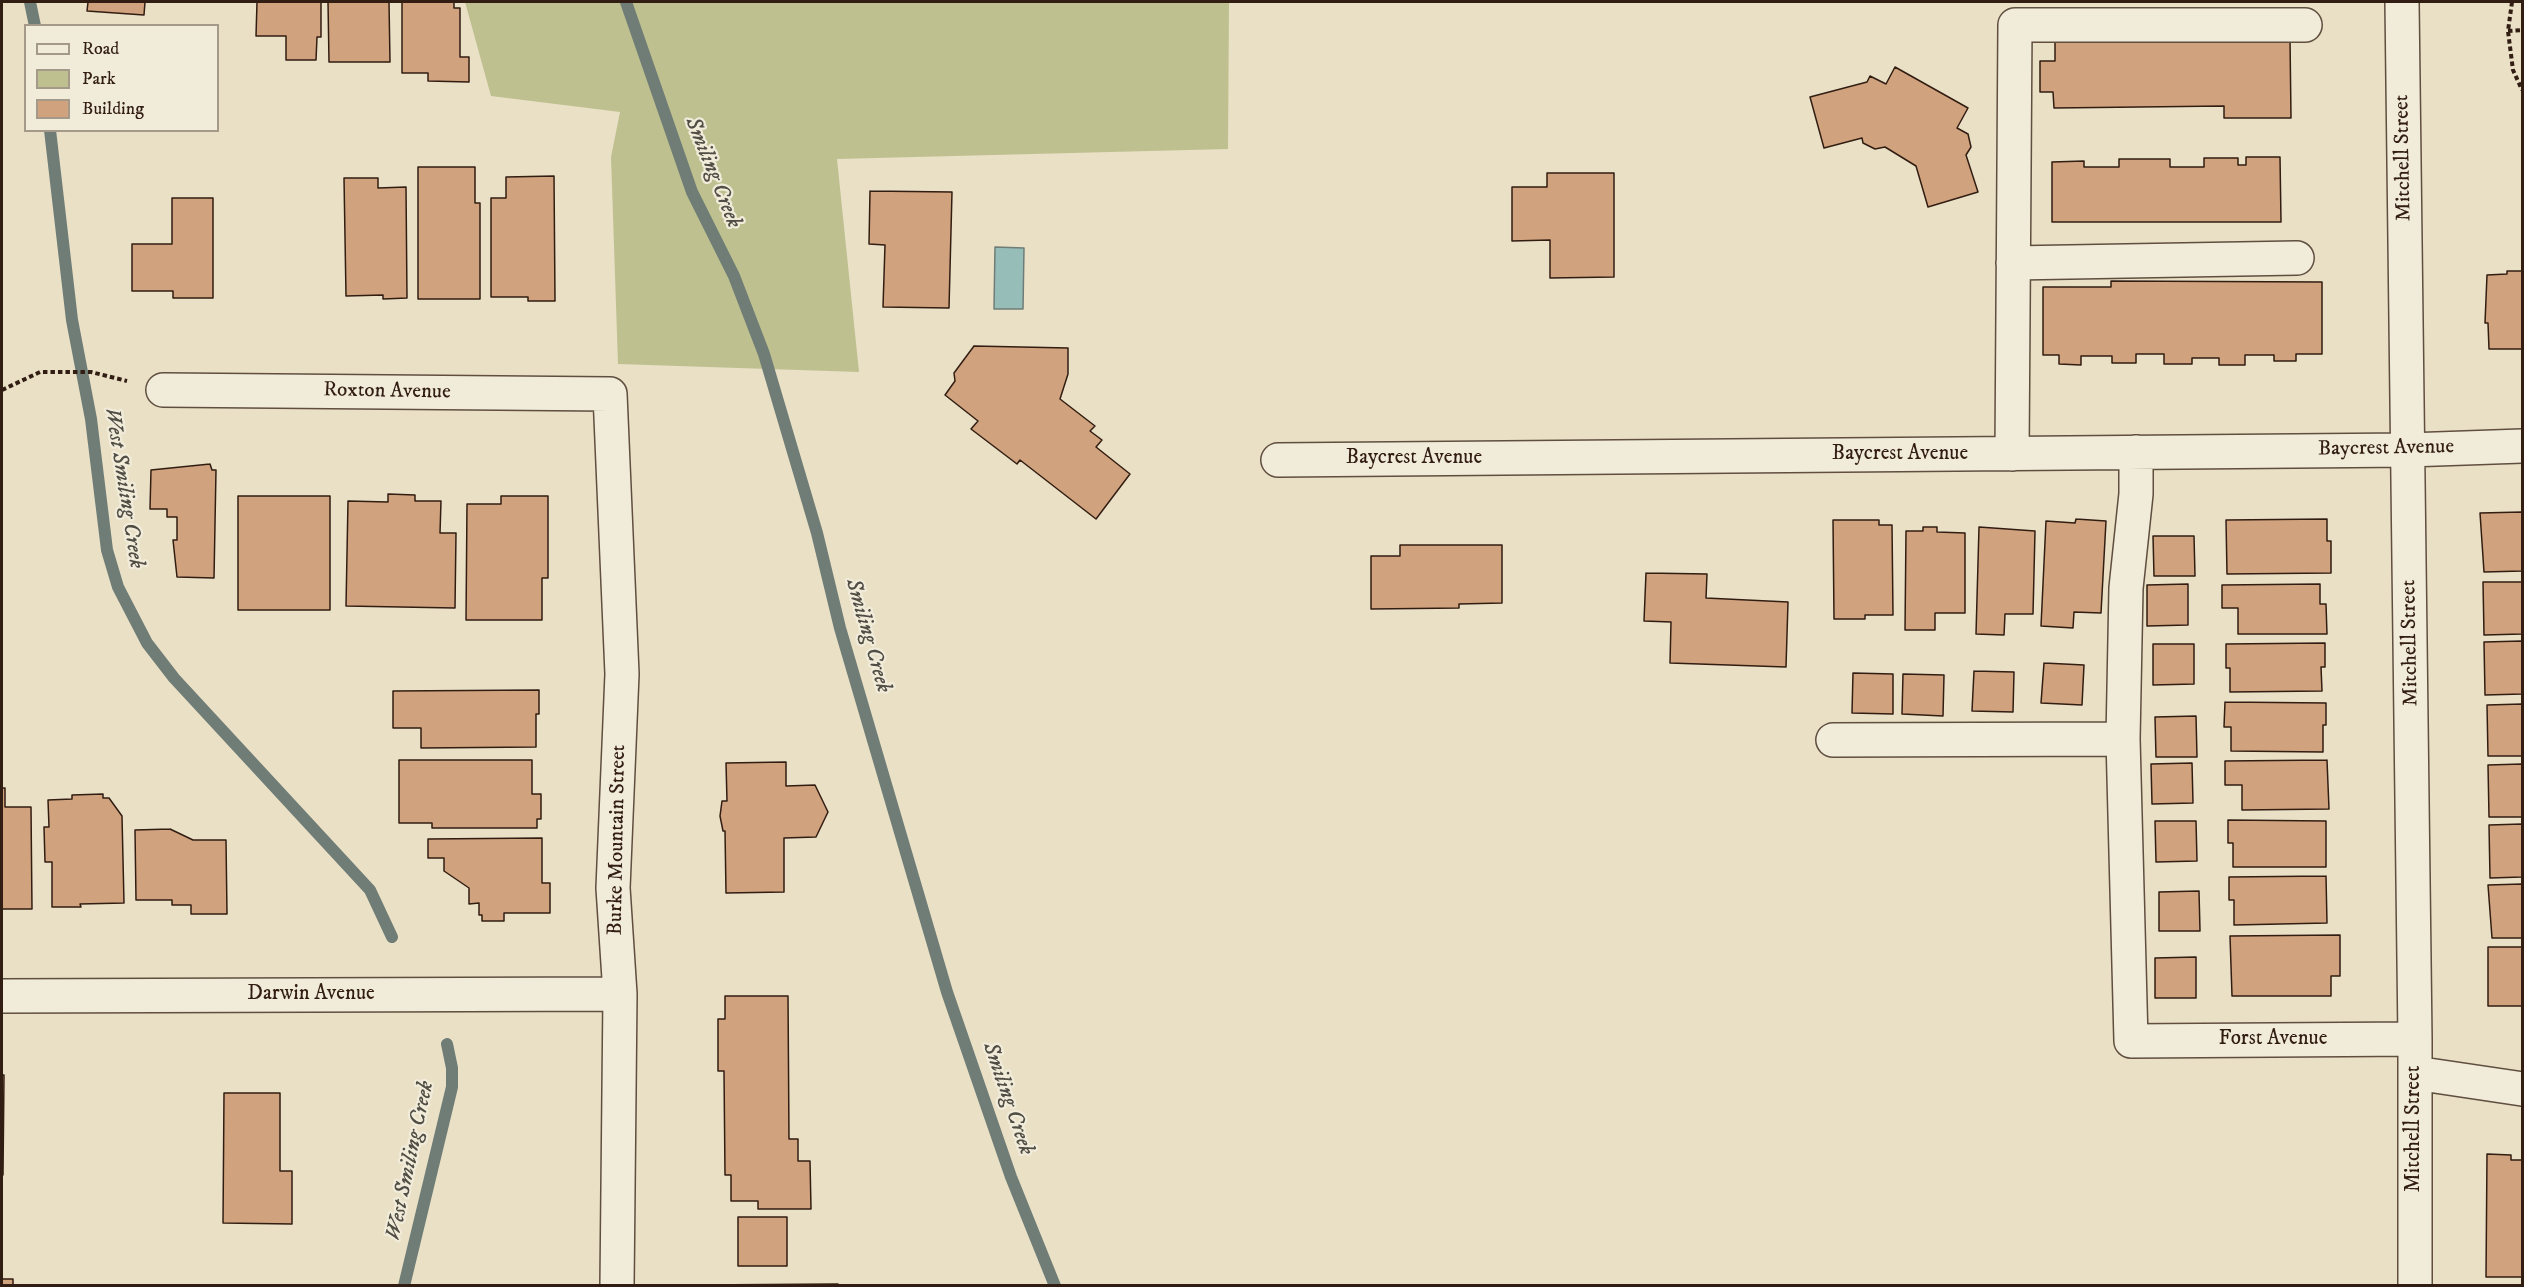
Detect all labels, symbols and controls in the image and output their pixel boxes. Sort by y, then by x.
legend [24,24,219,132]
text: Road [82,38,119,60]
text: Park [82,68,116,90]
street label: Mitchell Street [2390,94,2418,222]
text: Building [82,98,144,120]
water label: Smiling Creek [678,114,746,232]
street label: Roxton Avenue [323,378,451,406]
water label: West Smiling Creek [97,406,149,570]
street label: Baycrest Avenue [2318,435,2454,463]
street label: Baycrest Avenue [1832,442,1968,468]
street label: Baycrest Avenue [1346,446,1482,472]
water label: Smiling Creek [838,576,896,696]
street label: Mitchell Street [2397,579,2425,707]
street label: Burke Mountain Street [604,744,632,936]
street label: Darwin Avenue [247,982,375,1008]
street label: Forst Avenue [2219,1027,2327,1053]
water label: Smiling Creek [975,1039,1039,1159]
street label: Mitchell Street [2402,1066,2428,1192]
water label: West Smiling Creek [381,1079,441,1243]

